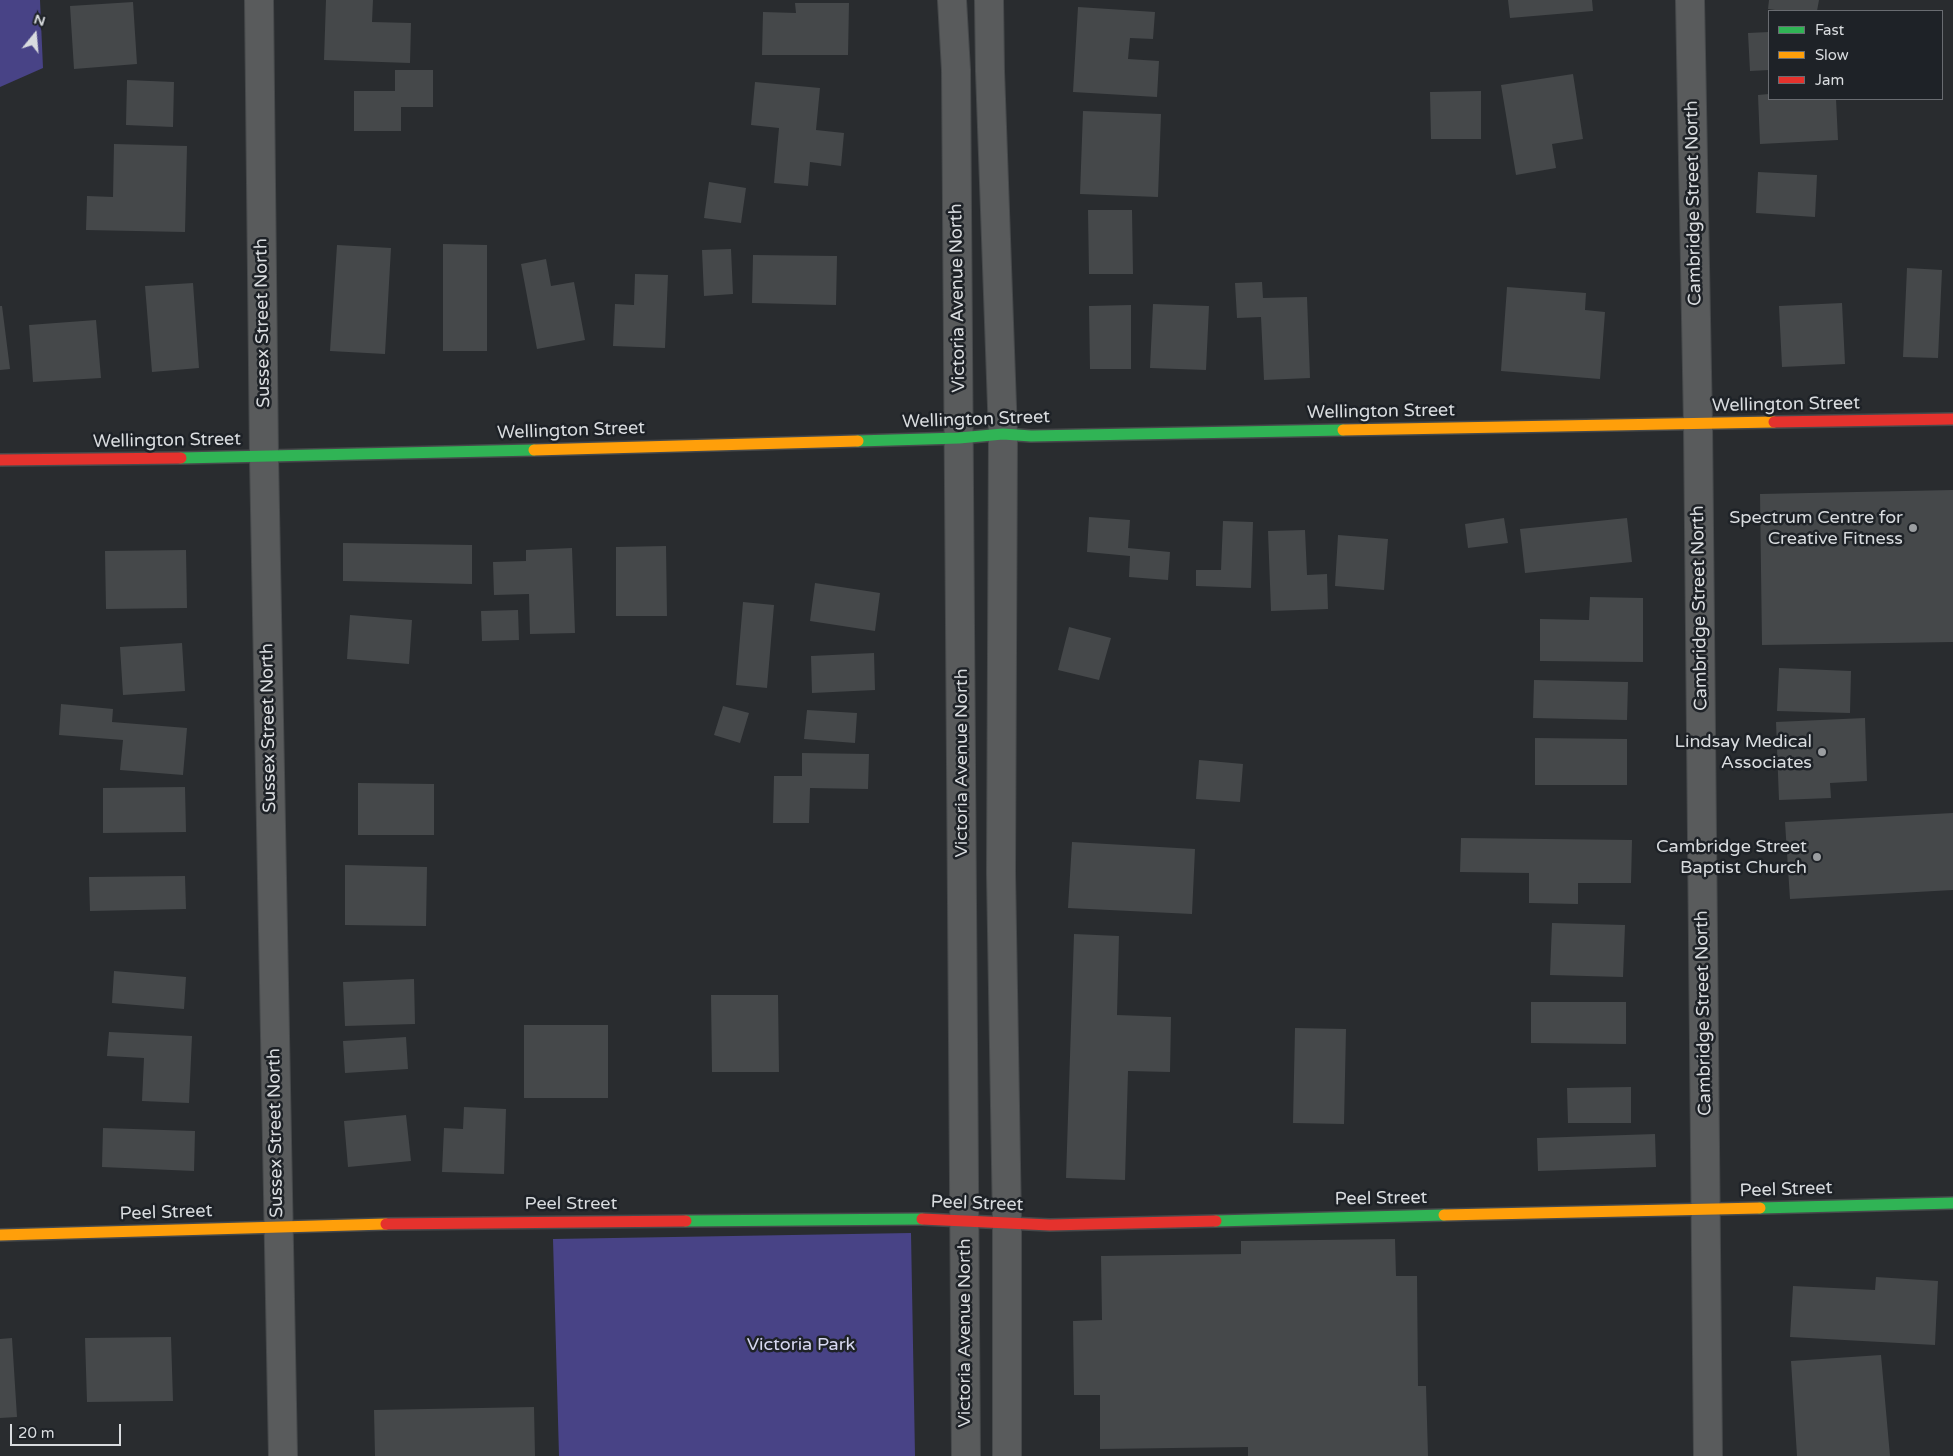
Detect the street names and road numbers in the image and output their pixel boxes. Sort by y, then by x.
street label: Cambridge Street North [1681,100,1707,306]
street label: Victoria Avenue North [946,203,970,393]
street label: Sussex Street North [251,238,275,408]
street label: Wellington Street [1712,393,1860,417]
street label: Wellington Street [1307,400,1455,424]
street label: Wellington Street [902,407,1050,433]
street label: Wellington Street [497,418,645,444]
street label: Wellington Street [93,429,241,453]
street label: Cambridge Street North [1687,505,1713,711]
street label: Sussex Street North [257,643,281,813]
street label: Victoria Avenue North [951,668,973,858]
street label: Cambridge Street North [1691,910,1717,1116]
street label: Sussex Street North [264,1048,288,1218]
street label: Peel Street [1739,1178,1833,1202]
street label: Peel Street [1334,1187,1428,1211]
street label: Peel Street [930,1192,1024,1216]
street label: Peel Street [525,1193,617,1215]
street label: Peel Street [119,1201,213,1225]
street label: Victoria Avenue North [954,1238,976,1428]

